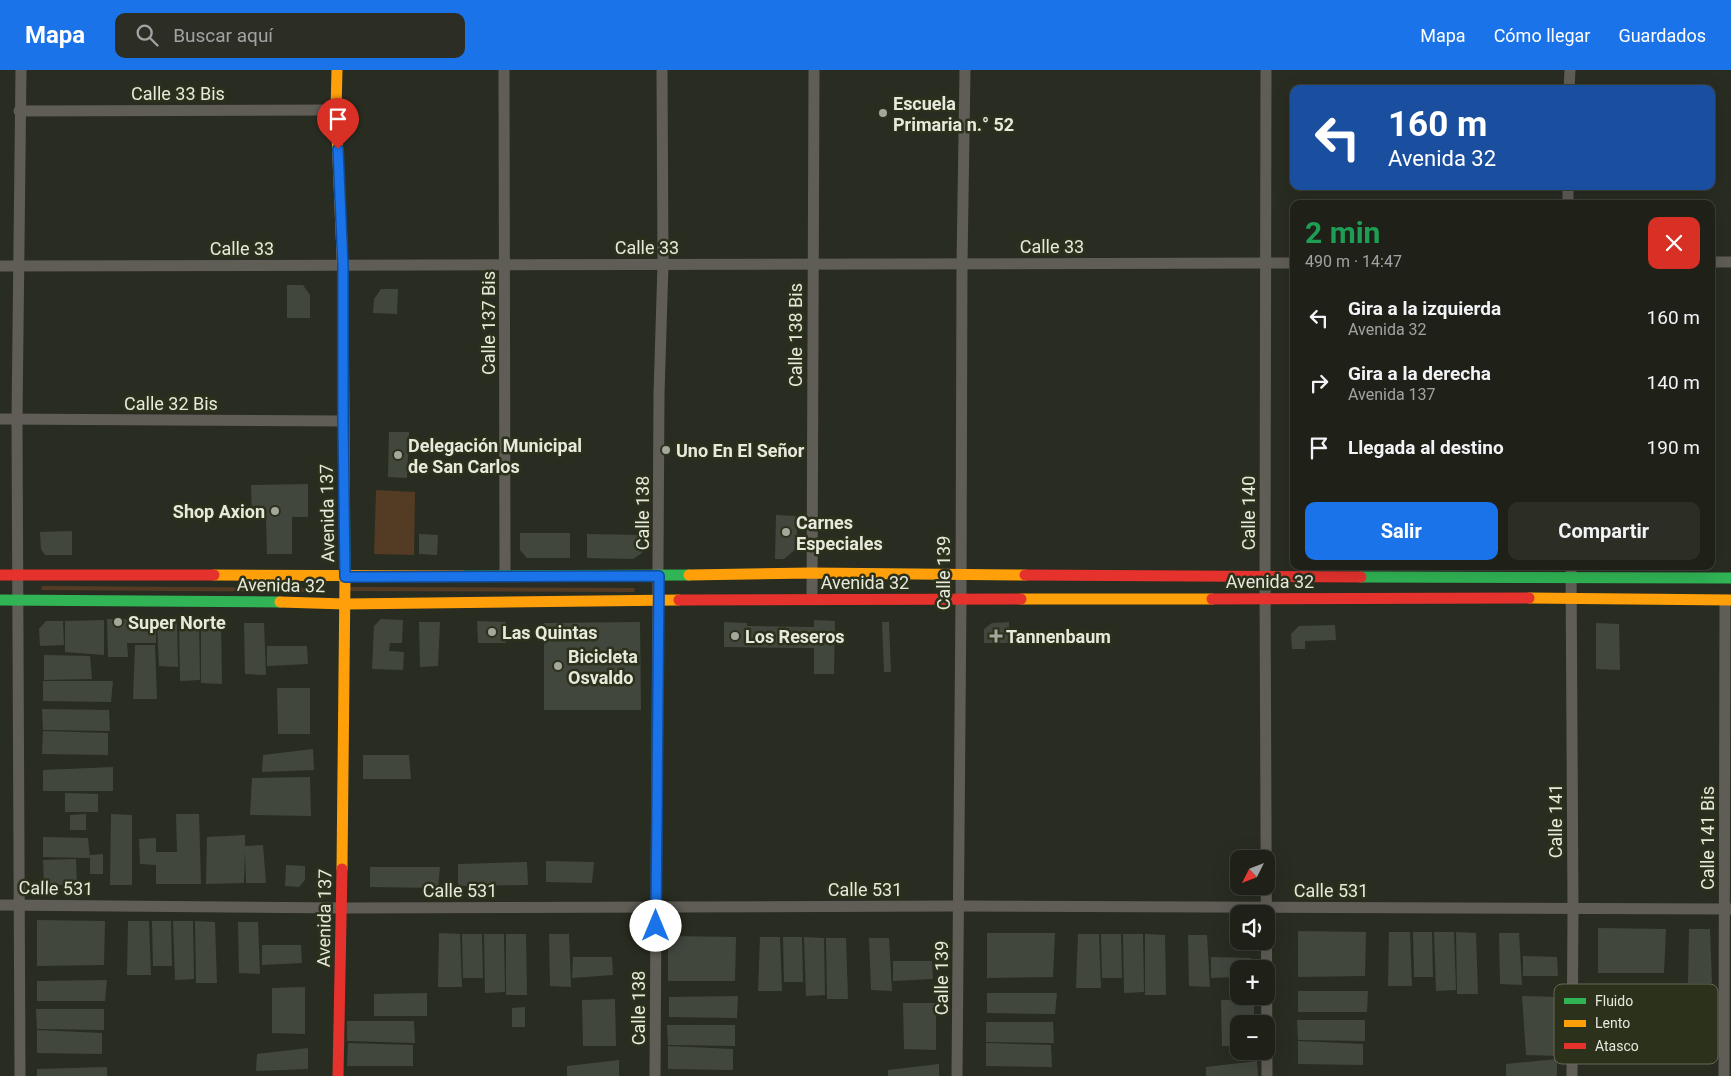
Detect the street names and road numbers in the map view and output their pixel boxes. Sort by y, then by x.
street label: Calle 33 Bis [131,83,225,104]
street label: Calle 33 [1020,236,1084,257]
street label: Calle 33 [615,237,679,258]
street label: Calle 33 [210,238,274,259]
street label: Calle 137 Bis [478,271,499,375]
street label: Calle 138 Bis [785,283,806,387]
street label: Calle 32 Bis [124,393,218,414]
street label: Avenida 137 [316,464,338,562]
street label: Calle 138 [632,476,653,550]
street label: Calle 140 [1238,476,1259,550]
street label: Calle 139 [933,536,954,610]
street label: Avenida 32 [1226,571,1314,592]
street label: Avenida 32 [821,572,909,593]
street label: Avenida 32 [237,574,325,596]
street label: Calle 141 [1545,784,1566,858]
street label: Calle 141 Bis [1697,786,1718,890]
street label: Avenida 137 [313,869,335,967]
street label: Calle 531 [19,877,93,899]
street label: Calle 531 [828,879,902,900]
street label: Calle 531 [423,880,497,901]
street label: Calle 531 [1294,880,1368,901]
street label: Calle 139 [931,941,952,1015]
street label: Calle 138 [628,971,649,1045]

